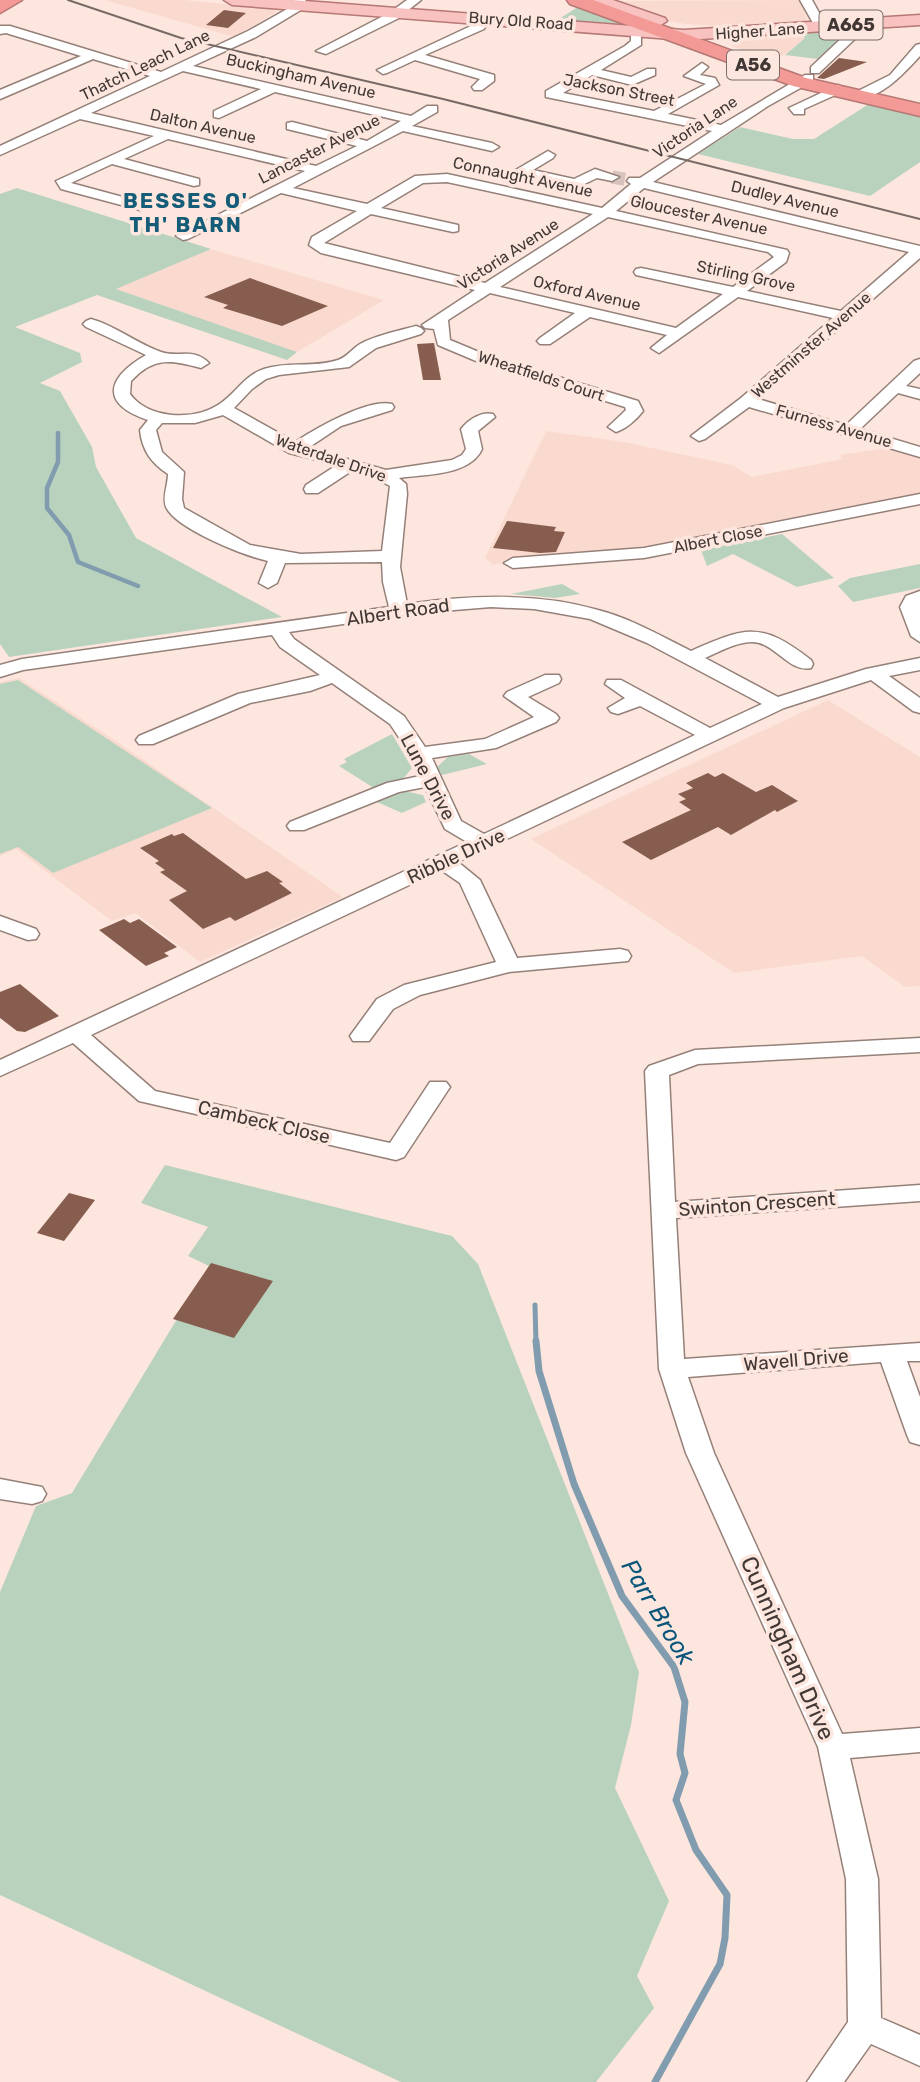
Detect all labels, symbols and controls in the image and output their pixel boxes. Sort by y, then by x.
street label: Bury Old Road [468,8,574,34]
road number: A665 [820,10,882,40]
street label: Higher Lane [715,18,805,44]
street label: Thatch Leach Lane [77,25,213,105]
street label: Buckingham Avenue [224,50,378,102]
road number: A56 [727,51,779,80]
street label: Jackson Street [562,70,676,110]
street label: Victoria Lane [649,92,741,162]
street label: Dalton Avenue [148,105,258,147]
street label: Lancaster Avenue [255,110,383,188]
street label: Connaught Avenue [451,153,595,201]
street label: Dudley Avenue [729,176,841,222]
district label: BESSES O' TH' BARN [123,188,249,237]
street label: Gloucester Avenue [629,191,769,239]
street label: Victoria Avenue [454,214,562,294]
street label: Stirling Grove [695,256,797,296]
street label: Oxford Avenue [531,271,643,315]
street label: Westminster Avenue [747,288,875,402]
street label: Wheatfields Court [475,347,607,405]
street label: Furness Avenue [774,400,894,452]
street label: Waterdale Drive [273,430,389,486]
street label: Albert Close [672,521,764,557]
street label: Albert Road [345,593,451,631]
street label: Lune Drive [396,730,460,824]
street label: Ribble Drive [403,823,509,889]
street label: Cambeck Close [196,1096,332,1148]
street label: Swinton Crescent [678,1187,837,1221]
street label: Wavell Drive [742,1344,850,1376]
street label: Cunningham Drive [735,1552,841,1744]
water label: Parr Brook [616,1554,701,1670]

